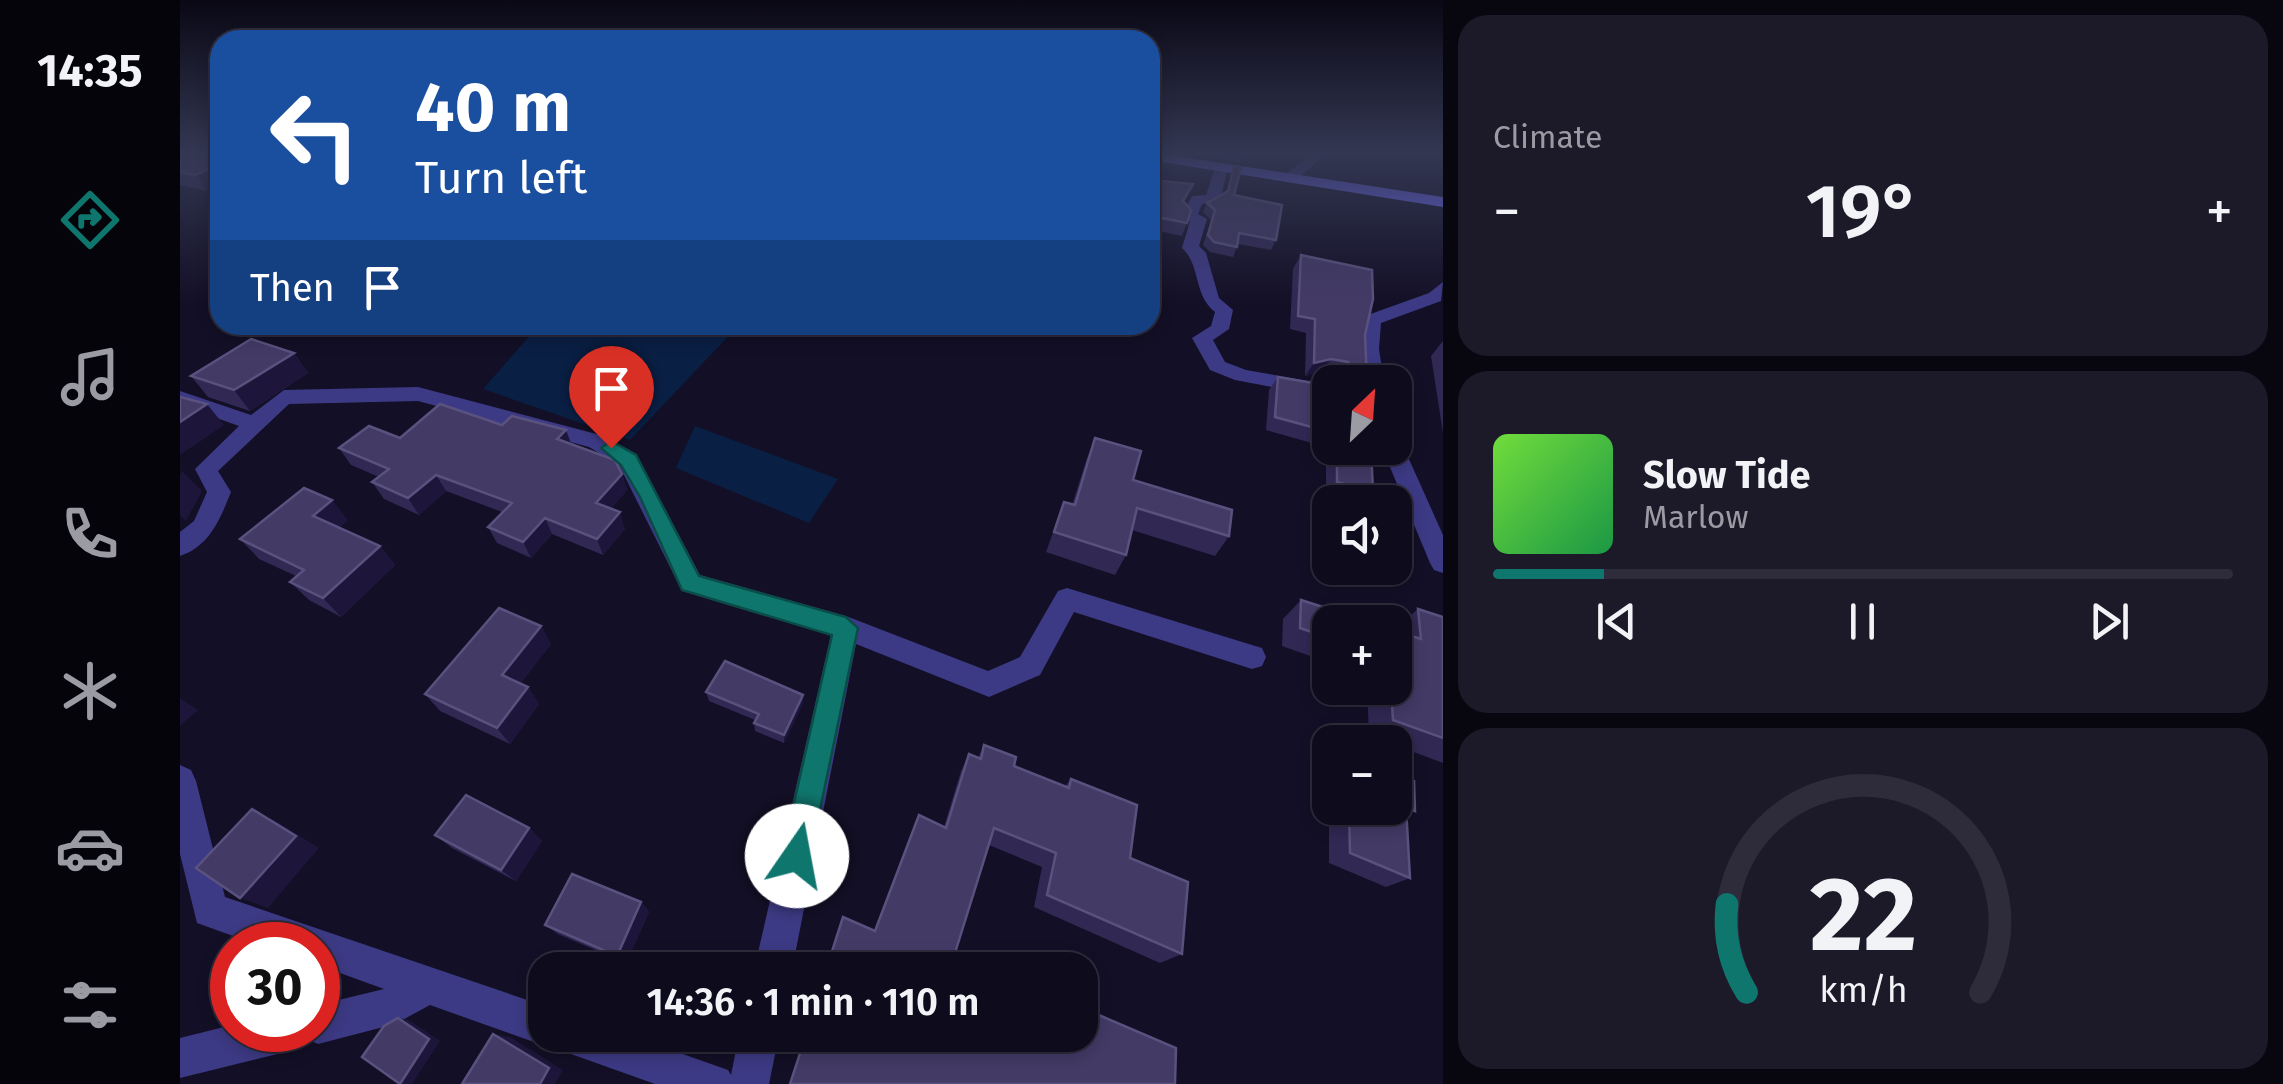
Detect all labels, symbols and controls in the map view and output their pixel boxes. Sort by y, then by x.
text: 14:35 [37,44,143,98]
text: 40 m [415,66,571,150]
icon: left [250,70,380,200]
text: Climate [1493,118,1602,156]
text: Turn left [415,151,587,205]
text: 19° [1806,167,1920,257]
text: − [1493,179,1521,245]
text: + [2206,179,2233,245]
icon: directions [55,185,125,255]
icon: arrive [355,260,410,315]
text: Then [250,265,335,311]
icon: music [55,342,125,412]
pin [569,346,654,449]
icon: arrive [584,361,639,416]
north arrow [1312,365,1412,465]
map controls [1312,365,1412,825]
text: Slow Tide [1643,452,1811,498]
button: sound [1312,485,1412,585]
text: Marlow [1643,498,1749,536]
icon: phone [55,499,125,569]
icon: previous [1589,594,1644,649]
icon: pause [1835,594,1890,649]
icon: next [2082,594,2137,649]
button: + [1312,605,1412,705]
icon: climate [55,656,125,726]
button: − [1312,725,1412,825]
position arrow [745,804,849,908]
icon: car [55,813,125,883]
text: 22 [1809,853,1917,978]
speed limit sign: 30 [210,922,340,1052]
text: km/h [1819,969,1907,1011]
icon: filters [55,970,125,1040]
text: 14:36 · 1 min · 110 m [646,979,980,1025]

